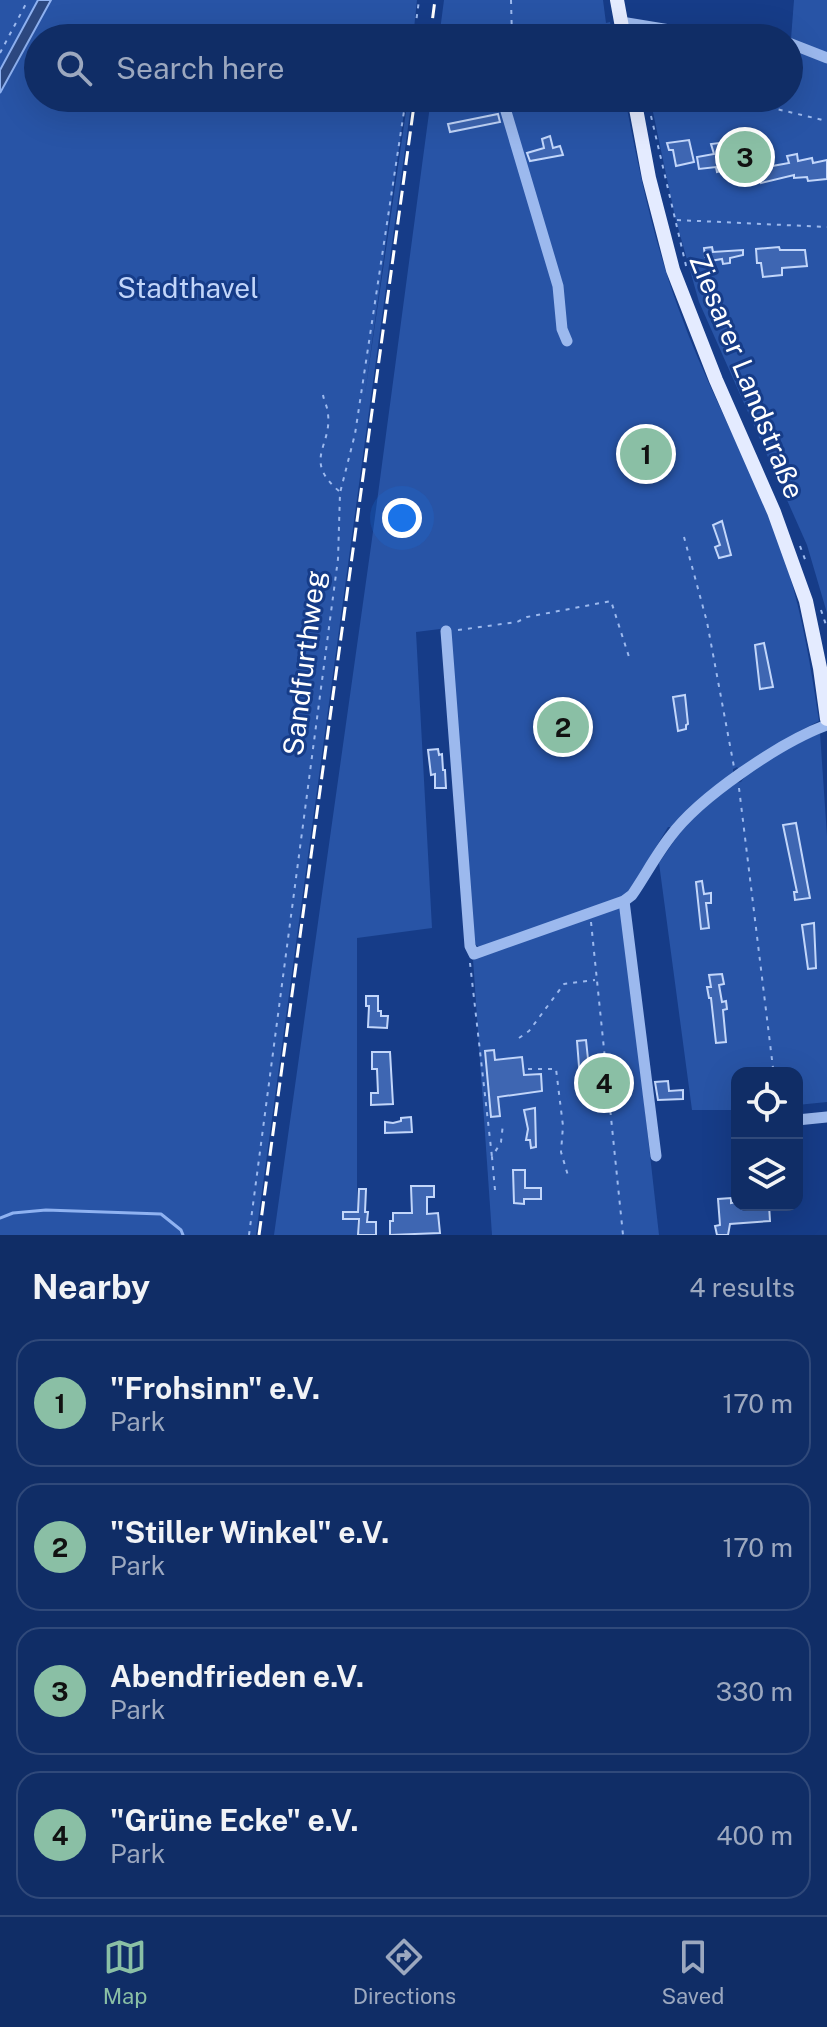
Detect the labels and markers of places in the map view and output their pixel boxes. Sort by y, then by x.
pin: 3 [719,127,771,187]
pin: 1 [620,424,672,484]
pin: 2 [537,697,589,757]
pin: 4 [578,1053,630,1113]

